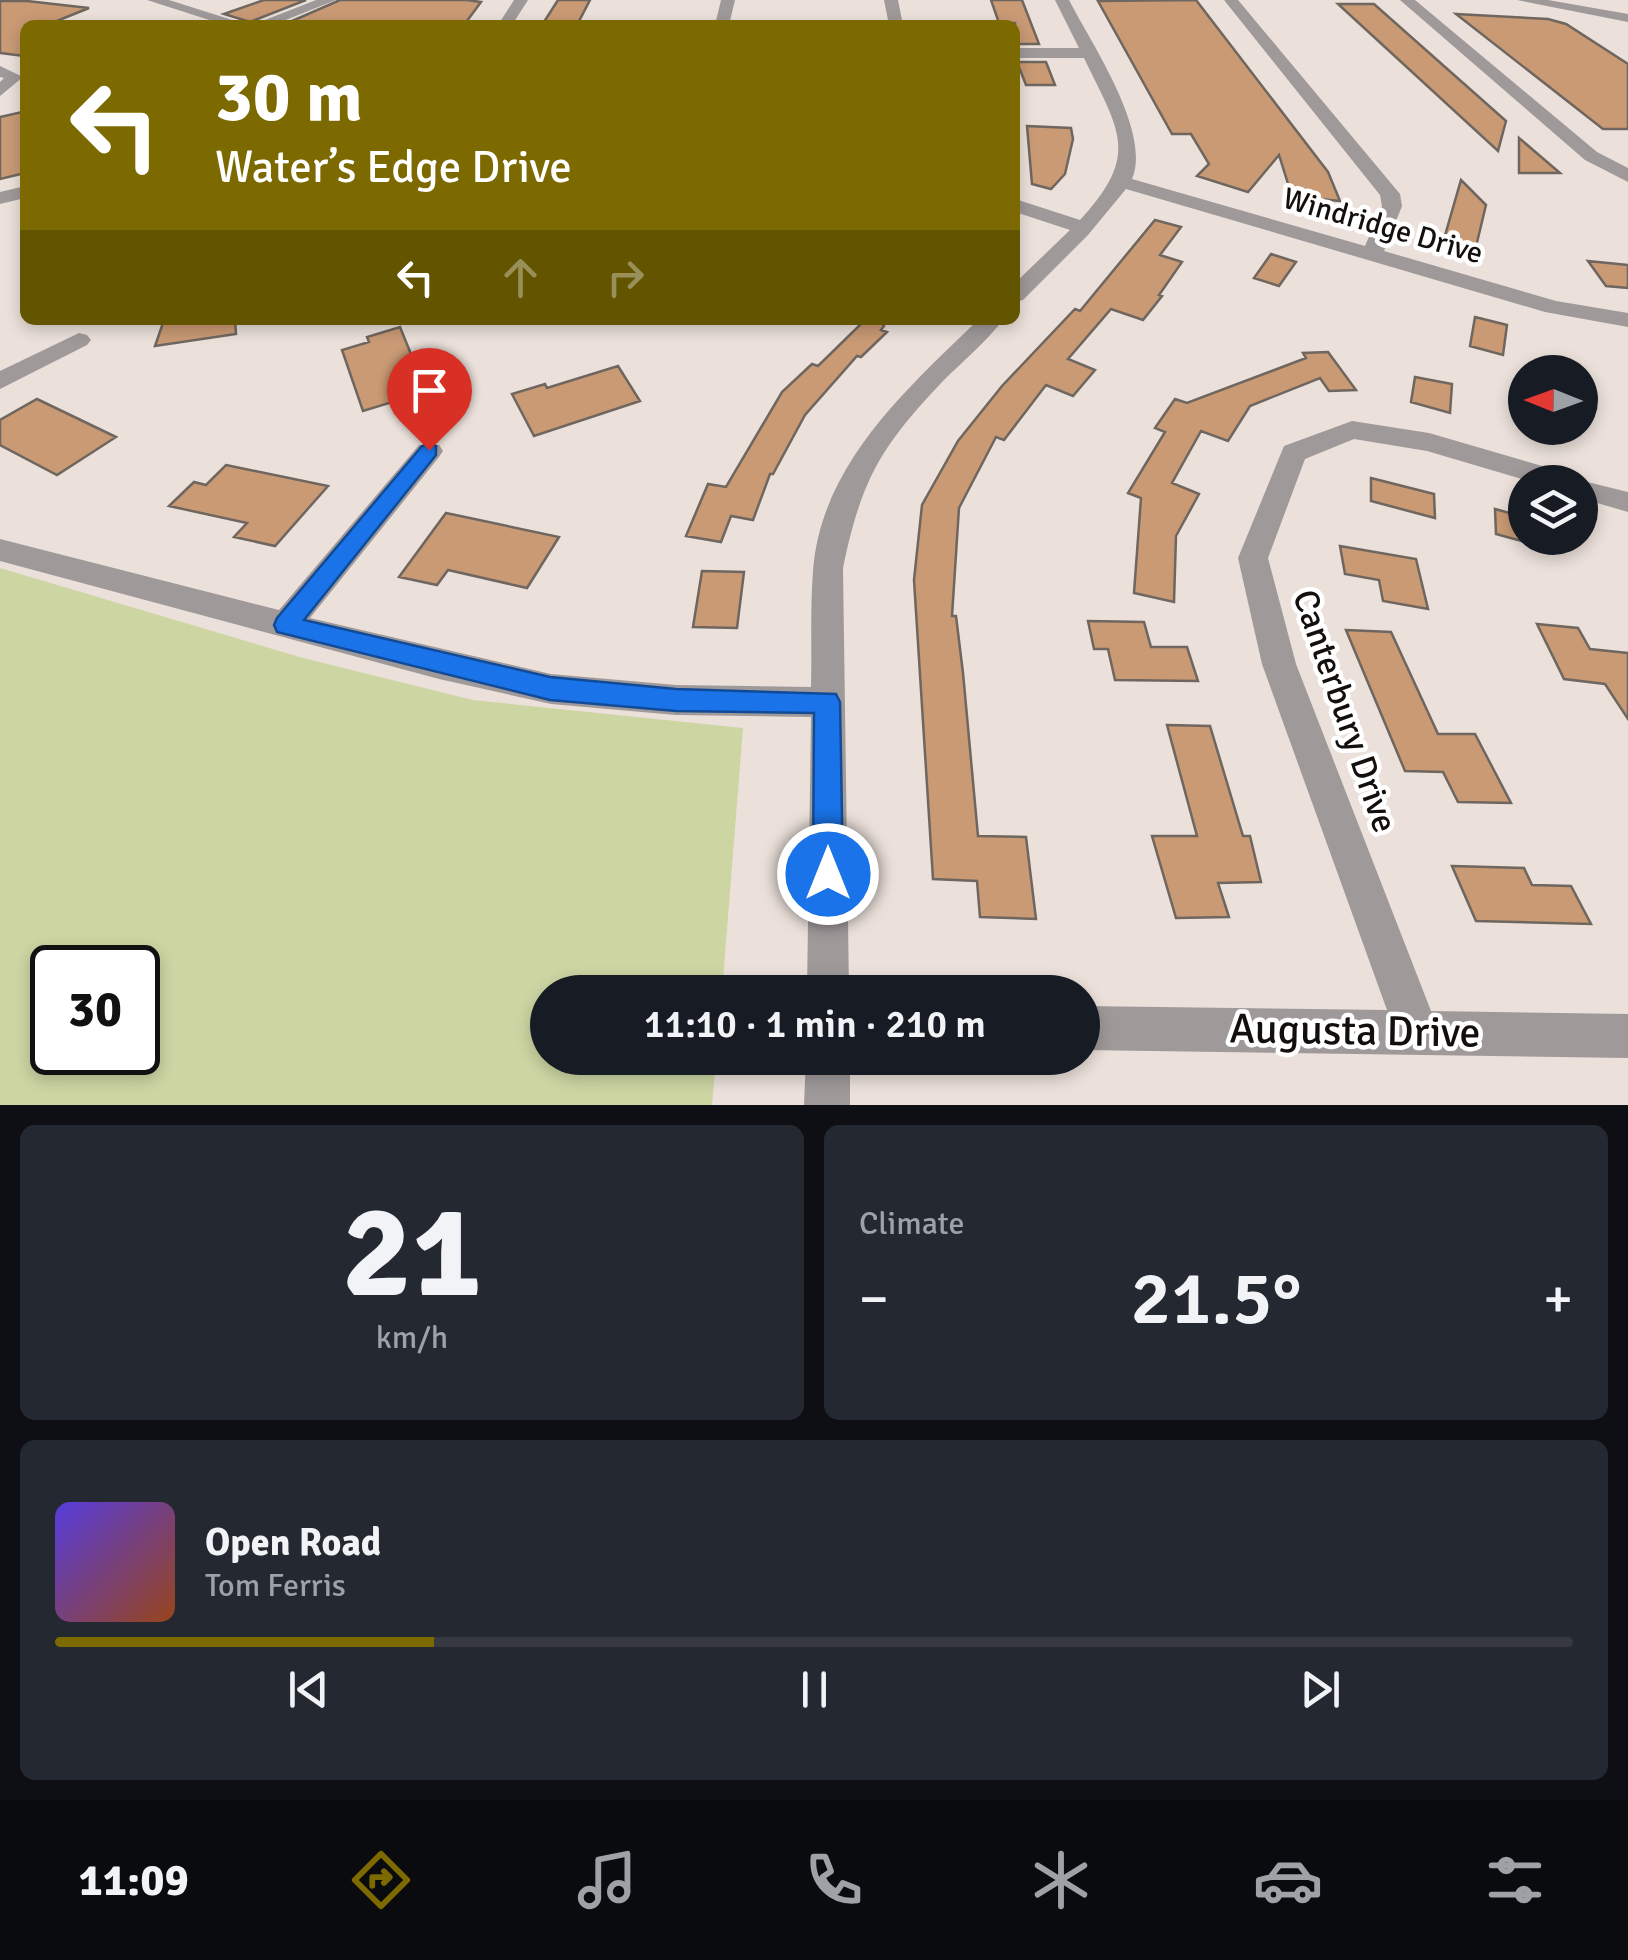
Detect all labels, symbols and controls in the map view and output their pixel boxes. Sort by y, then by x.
text: 30 m [215,54,363,140]
icon: left [50,60,180,190]
text: Water’s Edge Drive [215,140,572,195]
street label: Windridge Drive [1279,180,1487,272]
icon: left [388,250,443,305]
icon: ahead [493,250,548,305]
icon: right [598,250,653,305]
pin [387,348,472,451]
north arrow [1508,355,1598,445]
map controls [1508,355,1598,555]
icon: arrive [402,363,457,418]
button: layers [1508,465,1598,555]
street label: Canterbury Drive [1283,584,1407,838]
position arrow [776,822,880,926]
speed limit sign: 30 [30,945,160,1075]
text: 11:10 · 1 min · 210 m [644,1001,986,1048]
street label: Augusta Drive [1229,1003,1481,1059]
text: 21 [342,1173,482,1333]
text: Climate [859,1204,965,1243]
text: 21.5° [1130,1252,1302,1345]
text: − [859,1265,889,1333]
text: + [1543,1265,1573,1333]
text: km/h [376,1318,448,1357]
text: Open Road [205,1519,381,1566]
text: Tom Ferris [205,1566,346,1605]
icon: previous [281,1662,336,1717]
icon: pause [787,1662,842,1717]
icon: next [1293,1662,1348,1717]
icon: directions [346,1845,416,1915]
icon: music [572,1845,642,1915]
icon: phone [799,1845,869,1915]
icon: climate [1026,1845,1096,1915]
icon: car [1253,1845,1323,1915]
icon: filters [1480,1845,1550,1915]
text: 11:09 [78,1853,189,1908]

